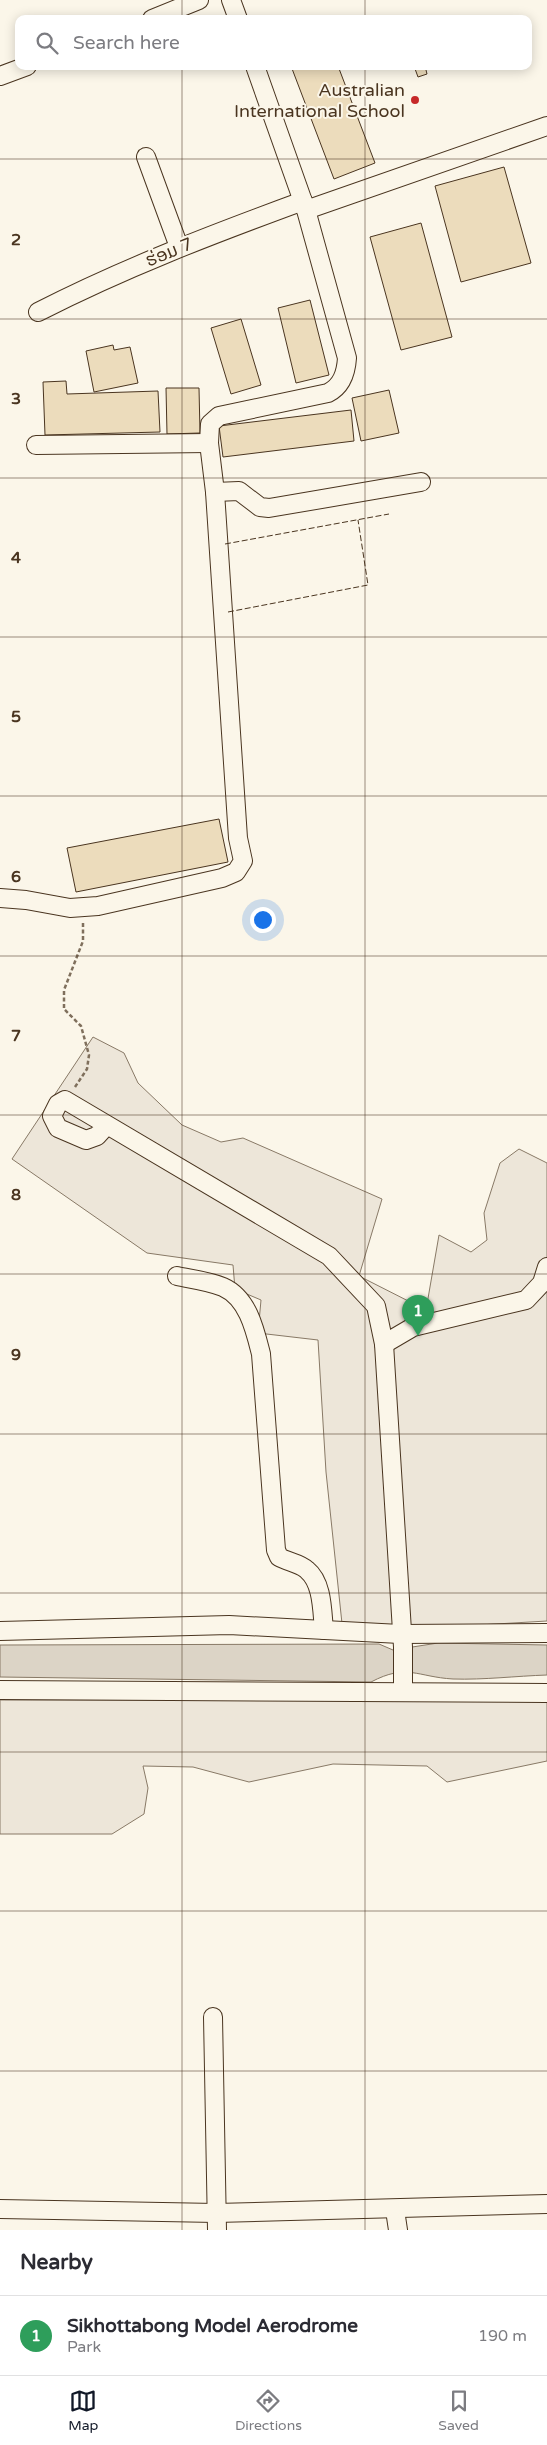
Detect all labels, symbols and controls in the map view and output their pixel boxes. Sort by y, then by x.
search box [15,15,532,70]
icon: search [33,29,61,57]
text: Search here [73,32,180,54]
place label: Australian International School [234,79,405,122]
marker: Australian International School [409,94,421,106]
text: 2 [11,230,21,250]
street label: ຮ່ອມ 7 [142,233,196,271]
text: 3 [11,389,21,409]
text: 4 [11,548,21,568]
text: 5 [11,707,21,727]
text: 6 [11,867,21,887]
your location [250,907,276,933]
text: 7 [11,1026,21,1046]
text: 8 [11,1185,21,1205]
pin: 1 [402,1295,434,1336]
text: 9 [11,1345,21,1365]
text: Nearby [20,2250,93,2275]
text: Sikhottabong Model Aerodrome [67,2315,358,2337]
text: 1 [31,2326,41,2346]
text: 190 m [478,2326,527,2346]
text: Park [67,2337,101,2357]
tab: Map [68,2387,98,2434]
tab: Directions [235,2387,302,2434]
tab: Saved [438,2387,479,2434]

